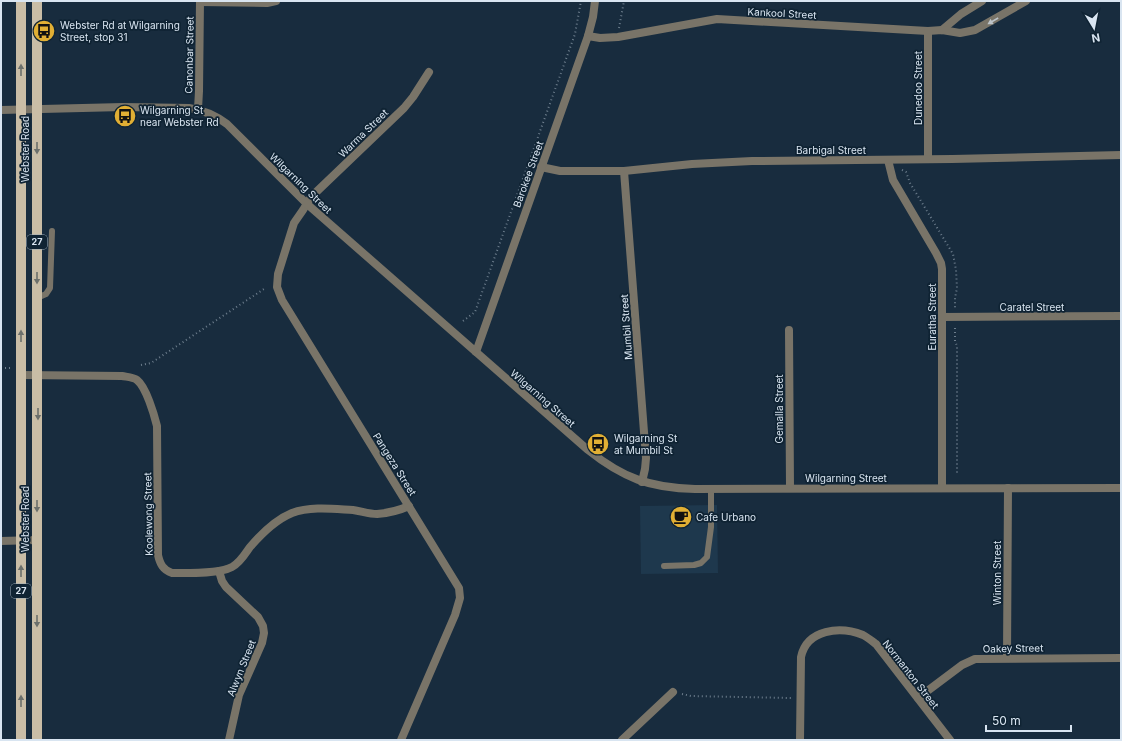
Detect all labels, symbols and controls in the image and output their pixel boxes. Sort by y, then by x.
street label: Kankool Street [747,5,817,21]
north arrow [1074,8,1114,48]
street label: Canonbar Street [182,15,196,94]
one-way arrow [987,17,999,24]
bus stop icon: Webster Rd at Wilgarning Street, stop 31 [31,18,57,44]
place label: Webster Rd at Wilgarning Street, stop 31 [60,19,180,43]
text: N [1090,30,1101,45]
street label: Dunedoo Street [912,50,924,125]
one-way arrow [18,63,24,76]
bus stop icon: Wilgarning St near Webster Rd [112,103,138,129]
place label: Wilgarning St near Webster Rd [140,104,219,128]
street label: Warma Street [336,106,391,160]
street label: Webster Road [19,116,31,182]
street label: Barokee Street [510,139,546,209]
one-way arrow [34,142,40,155]
street label: Barbigal Street [796,144,867,156]
street label: Wilgarning Street [267,150,335,216]
road number: 27 [27,235,47,249]
one-way arrow [34,272,40,285]
street label: Euratha Street [926,283,938,351]
street label: Mumbil Street [618,293,634,360]
street label: Caratel Street [1000,301,1065,313]
one-way arrow [18,329,24,342]
street label: Wilgarning Street [508,367,578,430]
street label: Gemalla Street [773,374,785,444]
one-way arrow [35,408,41,421]
street label: Pangeza Street [371,430,420,498]
bus stop icon: Wilgarning St at Mumbil St [585,431,611,457]
place label: Wilgarning St at Mumbil St [614,432,678,456]
street label: Koolewong Street [141,471,155,556]
street label: Wilgarning Street [805,472,888,484]
street label: Webster Road [19,486,31,552]
one-way arrow [34,500,40,513]
cafe icon: Cafe Urbano [668,504,694,530]
place label: Cafe Urbano [696,511,756,523]
street label: Winton Street [991,540,1003,605]
one-way arrow [18,564,24,577]
road number: 27 [11,584,31,598]
one-way arrow [34,615,40,628]
street label: Alwyn Street [224,637,258,698]
street label: Normanton Street [880,637,942,711]
street label: Oakey Street [982,641,1044,655]
one-way arrow [18,694,24,707]
scale bar [986,707,1071,733]
text: 50 m [992,713,1021,728]

